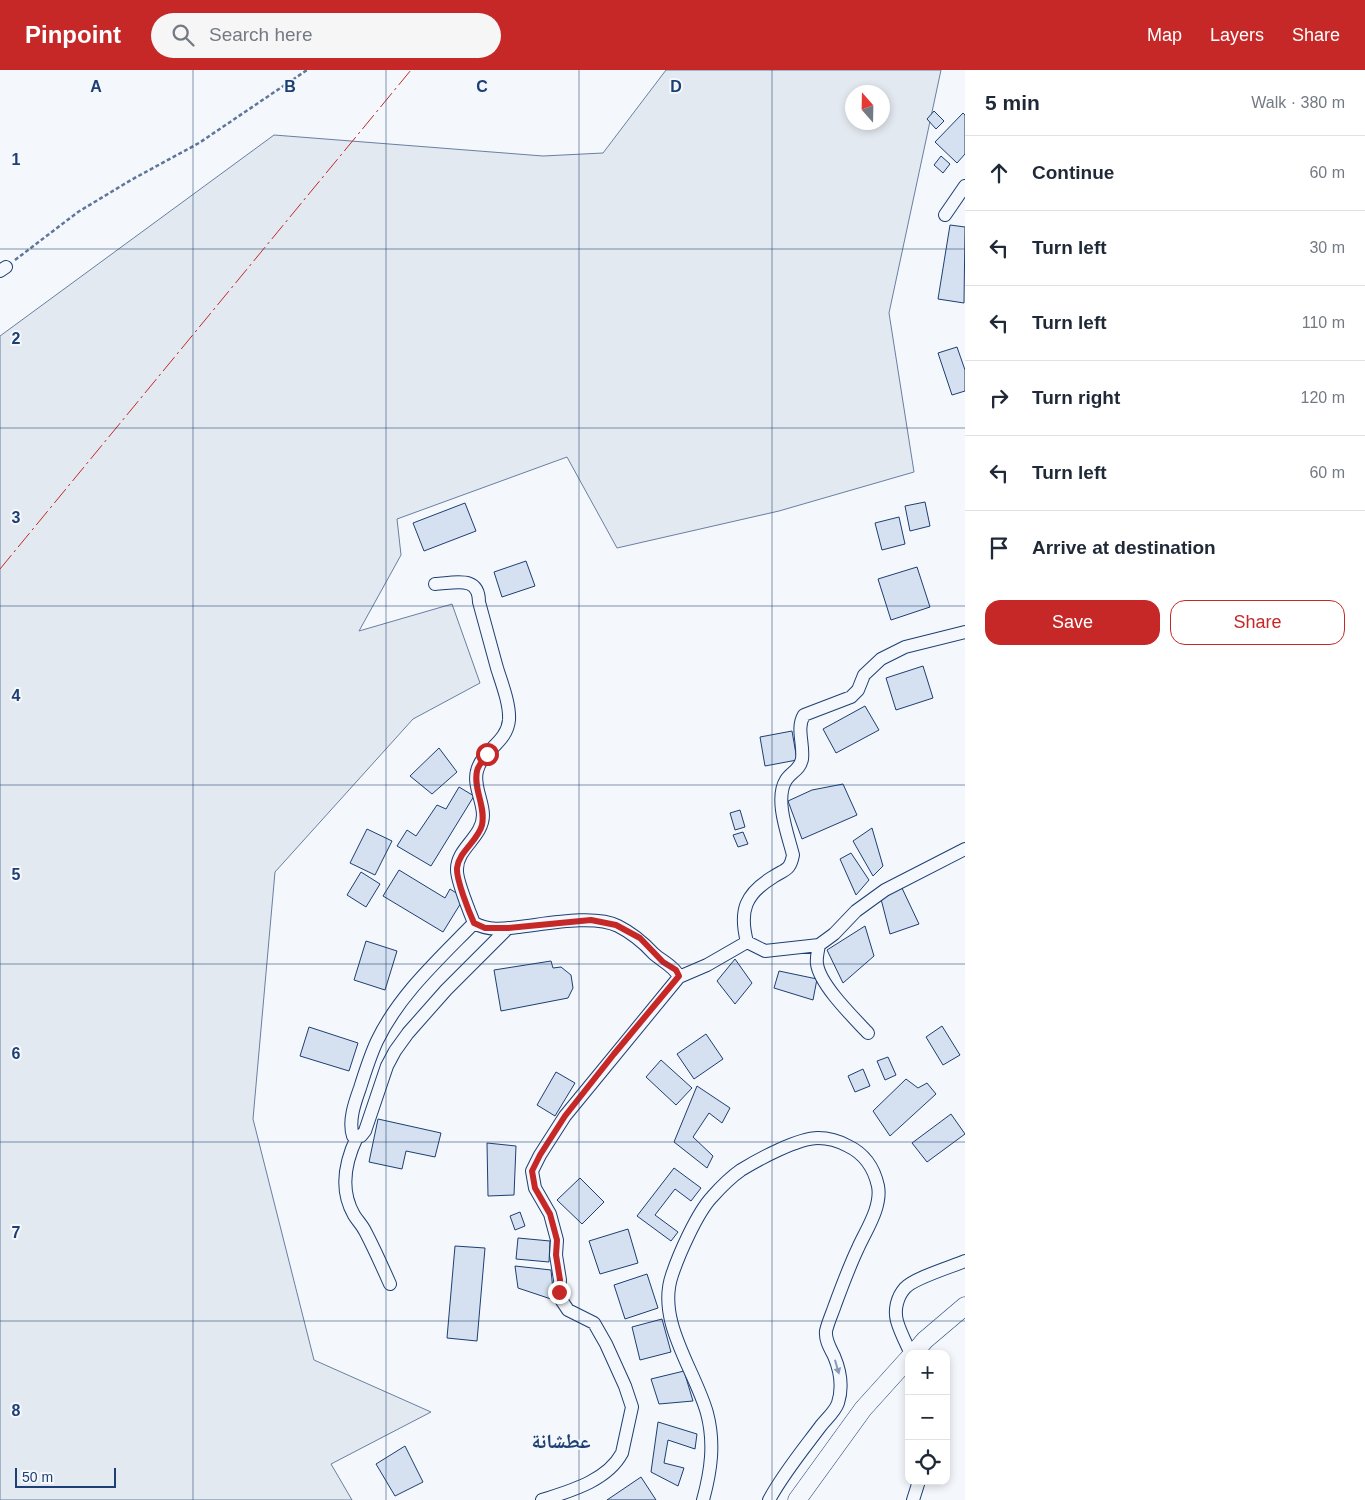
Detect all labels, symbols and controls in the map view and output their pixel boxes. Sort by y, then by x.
search box [151,13,501,58]
text: Pinpoint [25,21,121,48]
icon: search [169,21,197,49]
text: Search here [209,24,313,45]
text: Map [1147,25,1182,45]
text: Layers [1210,25,1264,45]
text: Share [1292,25,1340,45]
text: A [90,78,102,95]
text: B [284,78,296,95]
text: C [476,78,488,95]
text: D [670,78,682,95]
north arrow [845,85,890,130]
text: 5 min [985,91,1040,114]
text: Walk · 380 m [1251,94,1345,111]
text: 1 [12,151,21,168]
icon: ahead [985,159,1013,187]
text: Continue [1032,162,1114,183]
text: 60 m [1309,164,1345,181]
icon: left [985,234,1013,262]
text: Turn left [1032,237,1107,258]
text: 30 m [1309,239,1345,256]
icon: left [985,309,1013,337]
text: Turn left [1032,312,1107,333]
text: 110 m [1302,314,1345,331]
text: 2 [12,330,21,347]
icon: right [985,384,1013,412]
text: Turn right [1032,387,1120,408]
text: 120 m [1301,389,1345,406]
icon: left [985,459,1013,487]
text: Turn left [1032,462,1107,483]
text: 60 m [1309,464,1345,481]
text: 3 [12,509,21,526]
icon: arrive [985,534,1013,562]
text: Arrive at destination [1032,537,1216,558]
button: Save [985,600,1160,645]
button: Share [1170,600,1345,645]
text: 4 [12,687,21,704]
route start [476,743,499,766]
text: 5 [12,866,21,883]
text: 6 [12,1045,21,1062]
text: 7 [12,1224,21,1241]
route end [548,1281,571,1304]
map controls [905,1350,950,1485]
button: + [905,1350,950,1395]
one-way arrow [834,1360,842,1375]
button: − [905,1395,950,1440]
text: 8 [12,1402,21,1419]
district label: عطشانة [532,1430,590,1452]
button: locate [905,1440,950,1485]
scale bar [15,1465,116,1488]
text: 50 m [22,1469,53,1485]

